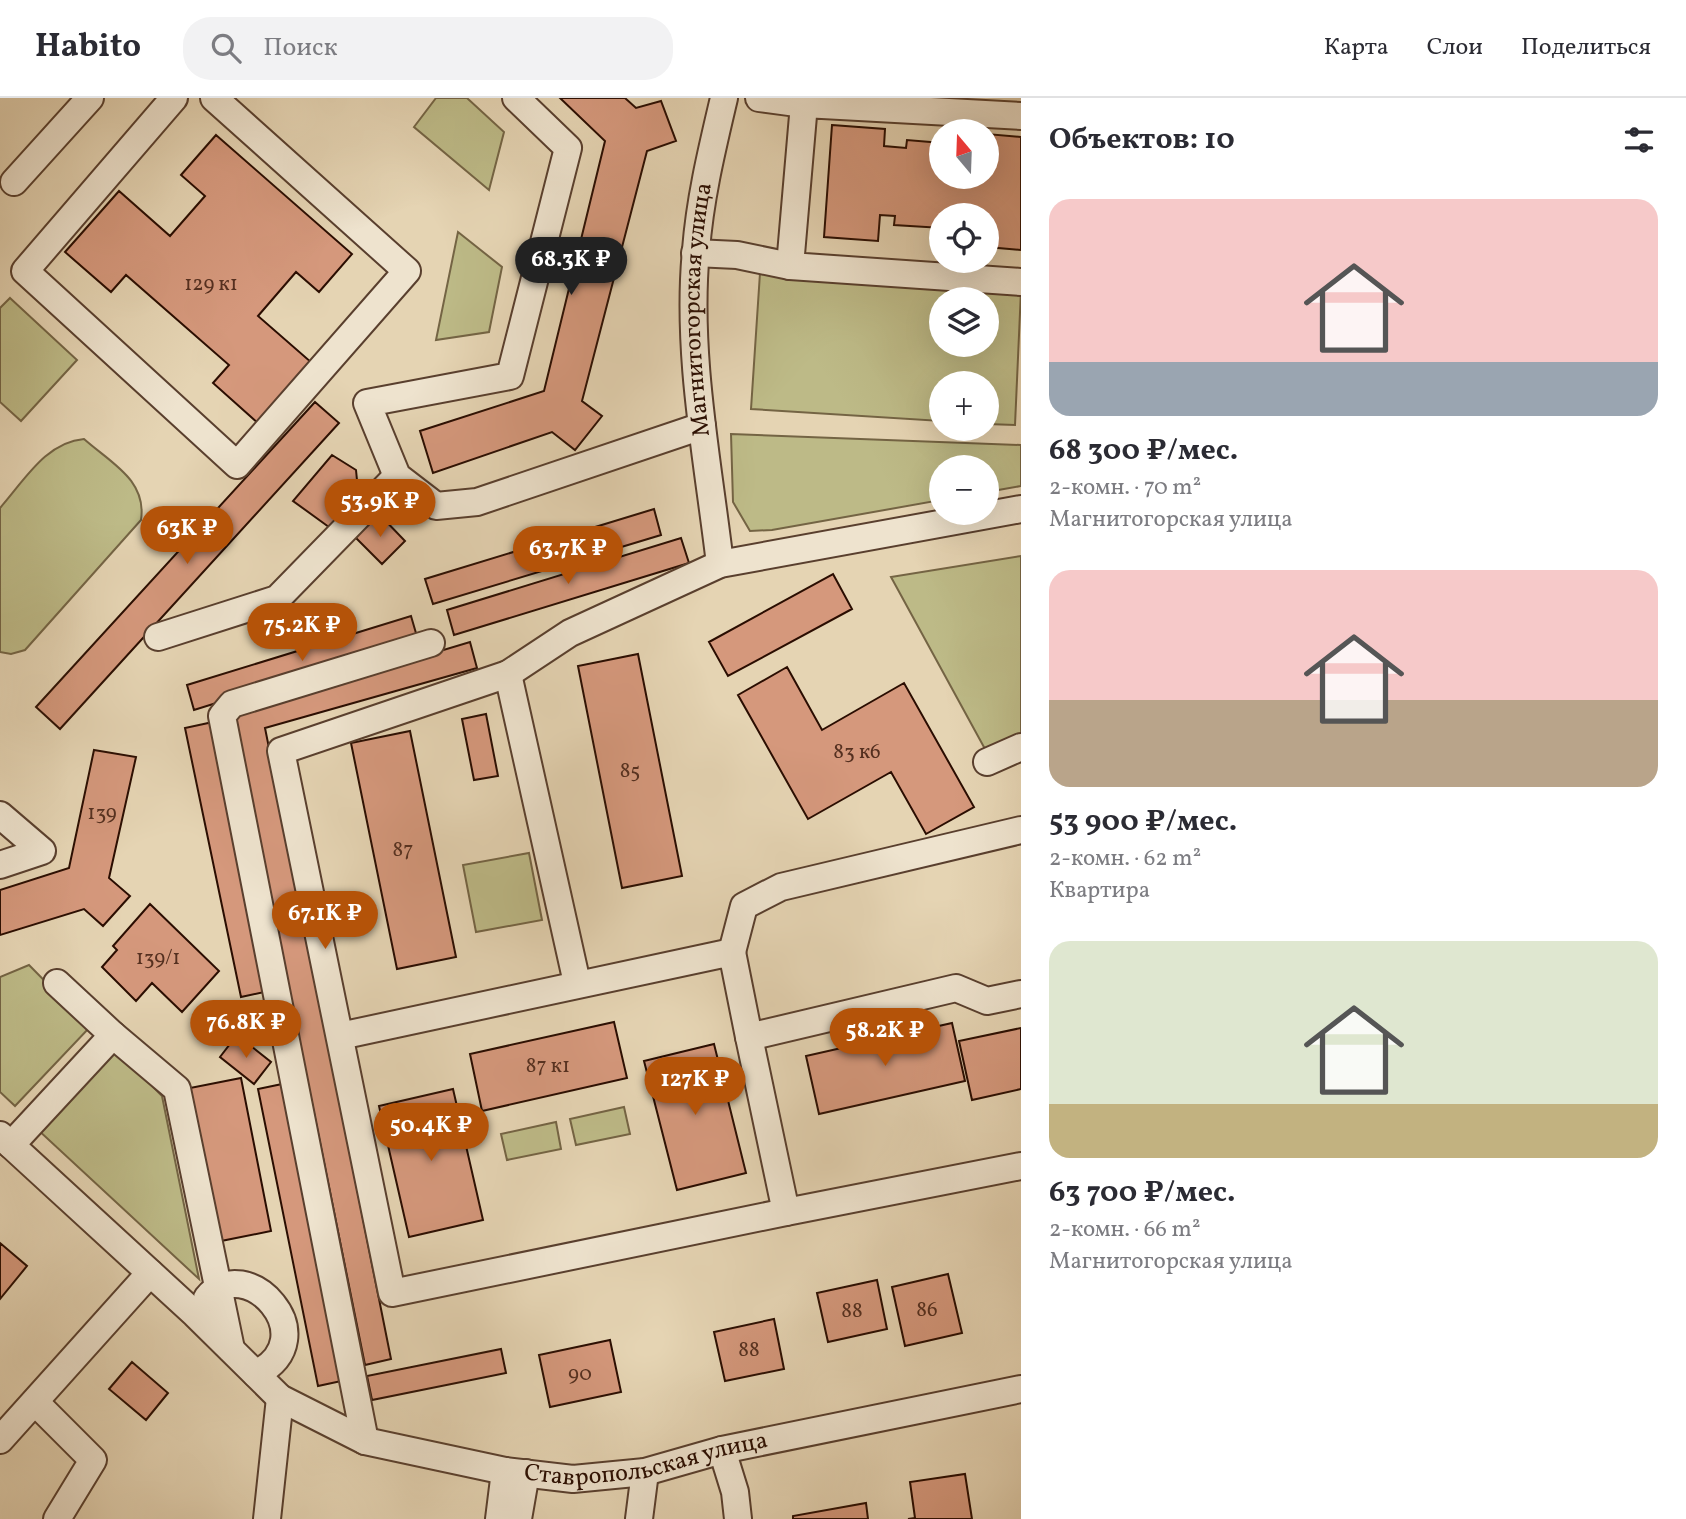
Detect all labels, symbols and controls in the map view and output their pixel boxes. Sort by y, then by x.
search box [183,17,673,80]
text: Habito [35,25,141,71]
icon: search [207,29,245,67]
text: Поиск [263,30,338,66]
text: Карта [1324,31,1389,65]
text: Слои [1427,31,1483,65]
text: Поделиться [1521,31,1651,65]
north arrow [929,119,999,189]
map controls [929,119,999,525]
text: Объектов: 10 [1049,119,1235,161]
icon: filters [1620,121,1658,159]
street label: Магнитогорская улица [676,180,722,438]
button: locate [929,203,999,273]
pin: 68.3K ₽ [506,238,636,297]
text: 68.3K ₽ [531,244,611,276]
icon: home [1291,245,1417,371]
house number: 129 к1 [184,270,238,299]
button: layers [929,287,999,357]
button: + [929,371,999,441]
text: 68 300 ₽/мес. [1049,430,1238,472]
button: − [929,455,999,525]
text: 2-комн. · 70 m² [1049,472,1201,504]
pin: 53.9K ₽ [315,480,445,539]
text: 53.9K ₽ [340,486,420,518]
text: Магнитогорская улица [1049,504,1293,536]
pin: 63K ₽ [138,506,236,566]
text: 63K ₽ [156,513,218,545]
pin: 63.7K ₽ [503,526,633,586]
text: 63.7K ₽ [529,533,607,565]
pin: 75.2K ₽ [237,603,367,663]
text: 75.2K ₽ [263,610,341,642]
icon: home [1291,616,1417,742]
house number: 83 к6 [833,738,881,767]
house number: 85 [620,757,640,786]
house number: 139 [87,799,117,828]
text: 53 900 ₽/мес. [1049,801,1237,843]
house number: 87 [393,836,413,865]
text: 2-комн. · 62 m² [1049,843,1201,875]
text: Квартира [1049,875,1150,907]
pin: 67.1K ₽ [260,892,390,951]
text: 67.1K ₽ [288,898,362,930]
house number: 139/1 [136,944,180,973]
icon: home [1291,987,1417,1113]
pin: 76.8K ₽ [181,1000,311,1060]
text: 76.8K ₽ [206,1007,286,1039]
pin: 58.2K ₽ [820,1009,950,1068]
text: 58.2K ₽ [846,1015,924,1047]
house number: 87 к1 [526,1052,570,1081]
pin: 127K ₽ [638,1058,752,1117]
text: 127K ₽ [661,1064,729,1096]
pin: 50.4K ₽ [366,1104,496,1163]
text: 50.4K ₽ [390,1110,472,1142]
text: 63 700 ₽/мес. [1049,1172,1236,1214]
text: 2-комн. · 66 m² [1049,1214,1200,1246]
text: Магнитогорская улица [1049,1246,1293,1278]
house number: 86 [916,1296,938,1325]
house number: 88 [841,1297,863,1326]
house number: 88 [738,1336,760,1365]
house number: 90 [568,1360,592,1389]
street label: Ставропольская улица [522,1424,771,1496]

